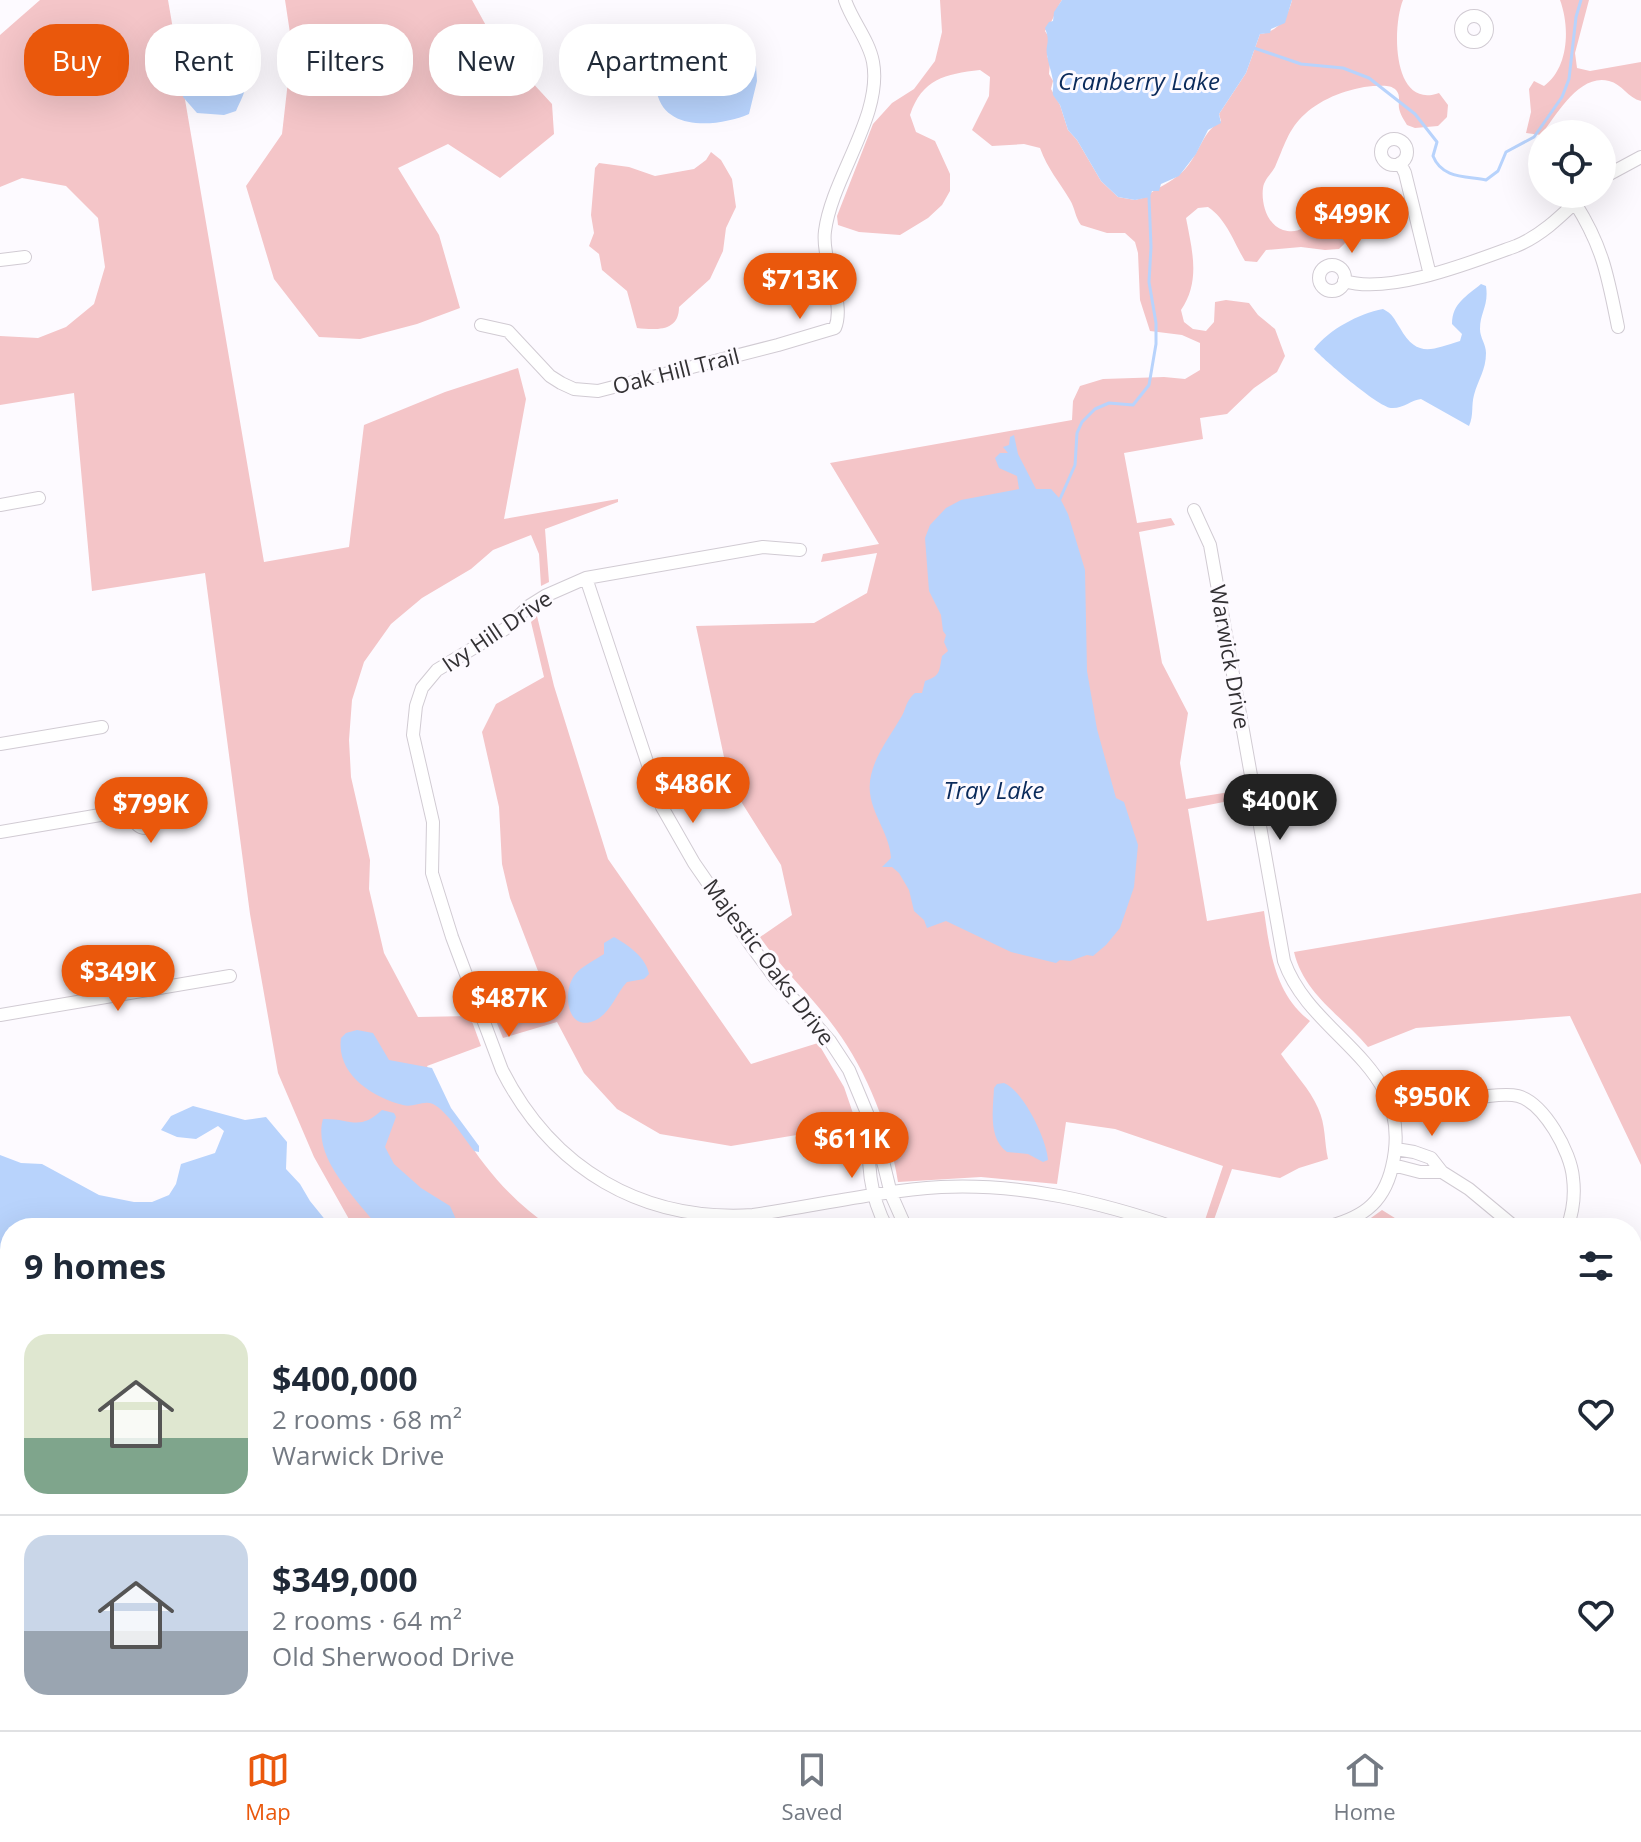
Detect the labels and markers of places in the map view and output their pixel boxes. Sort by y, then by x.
pin: $499K [1296,187,1408,255]
pin: $713K [744,253,856,321]
pin: $486K [637,757,749,825]
pin: $400K [1224,774,1336,842]
pin: $799K [95,777,207,845]
pin: $349K [62,945,174,1013]
pin: $487K [453,971,565,1039]
pin: $950K [1376,1070,1488,1138]
pin: $611K [796,1112,908,1180]

